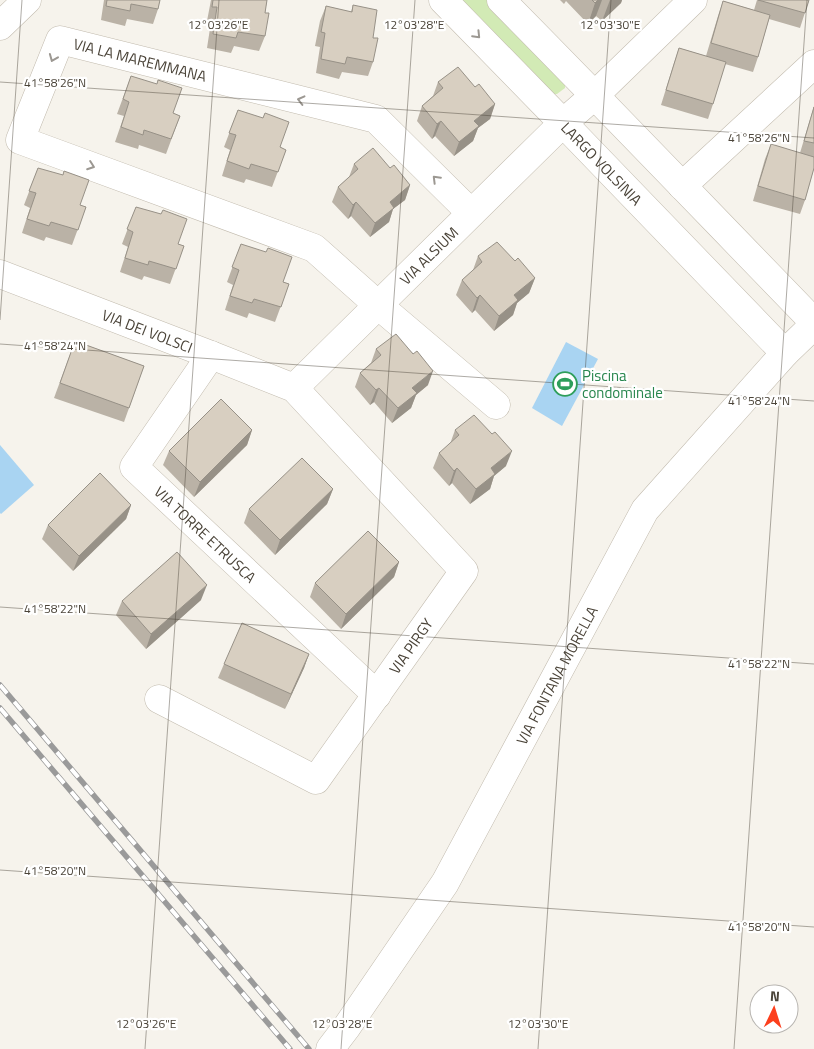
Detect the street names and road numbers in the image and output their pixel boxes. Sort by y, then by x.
street label: VIA LA MAREMMANA [71,32,209,88]
street label: LARGO VOLSINIA [556,116,648,210]
street label: VIA ALSIUM [394,221,463,290]
street label: VIA DEI VOLSCI [99,303,196,358]
street label: VIA TORRE ETRUSCA [149,480,262,588]
street label: VIA FONTANA MORELLA [510,601,603,748]
street label: VIA PIRGY [383,613,439,679]

